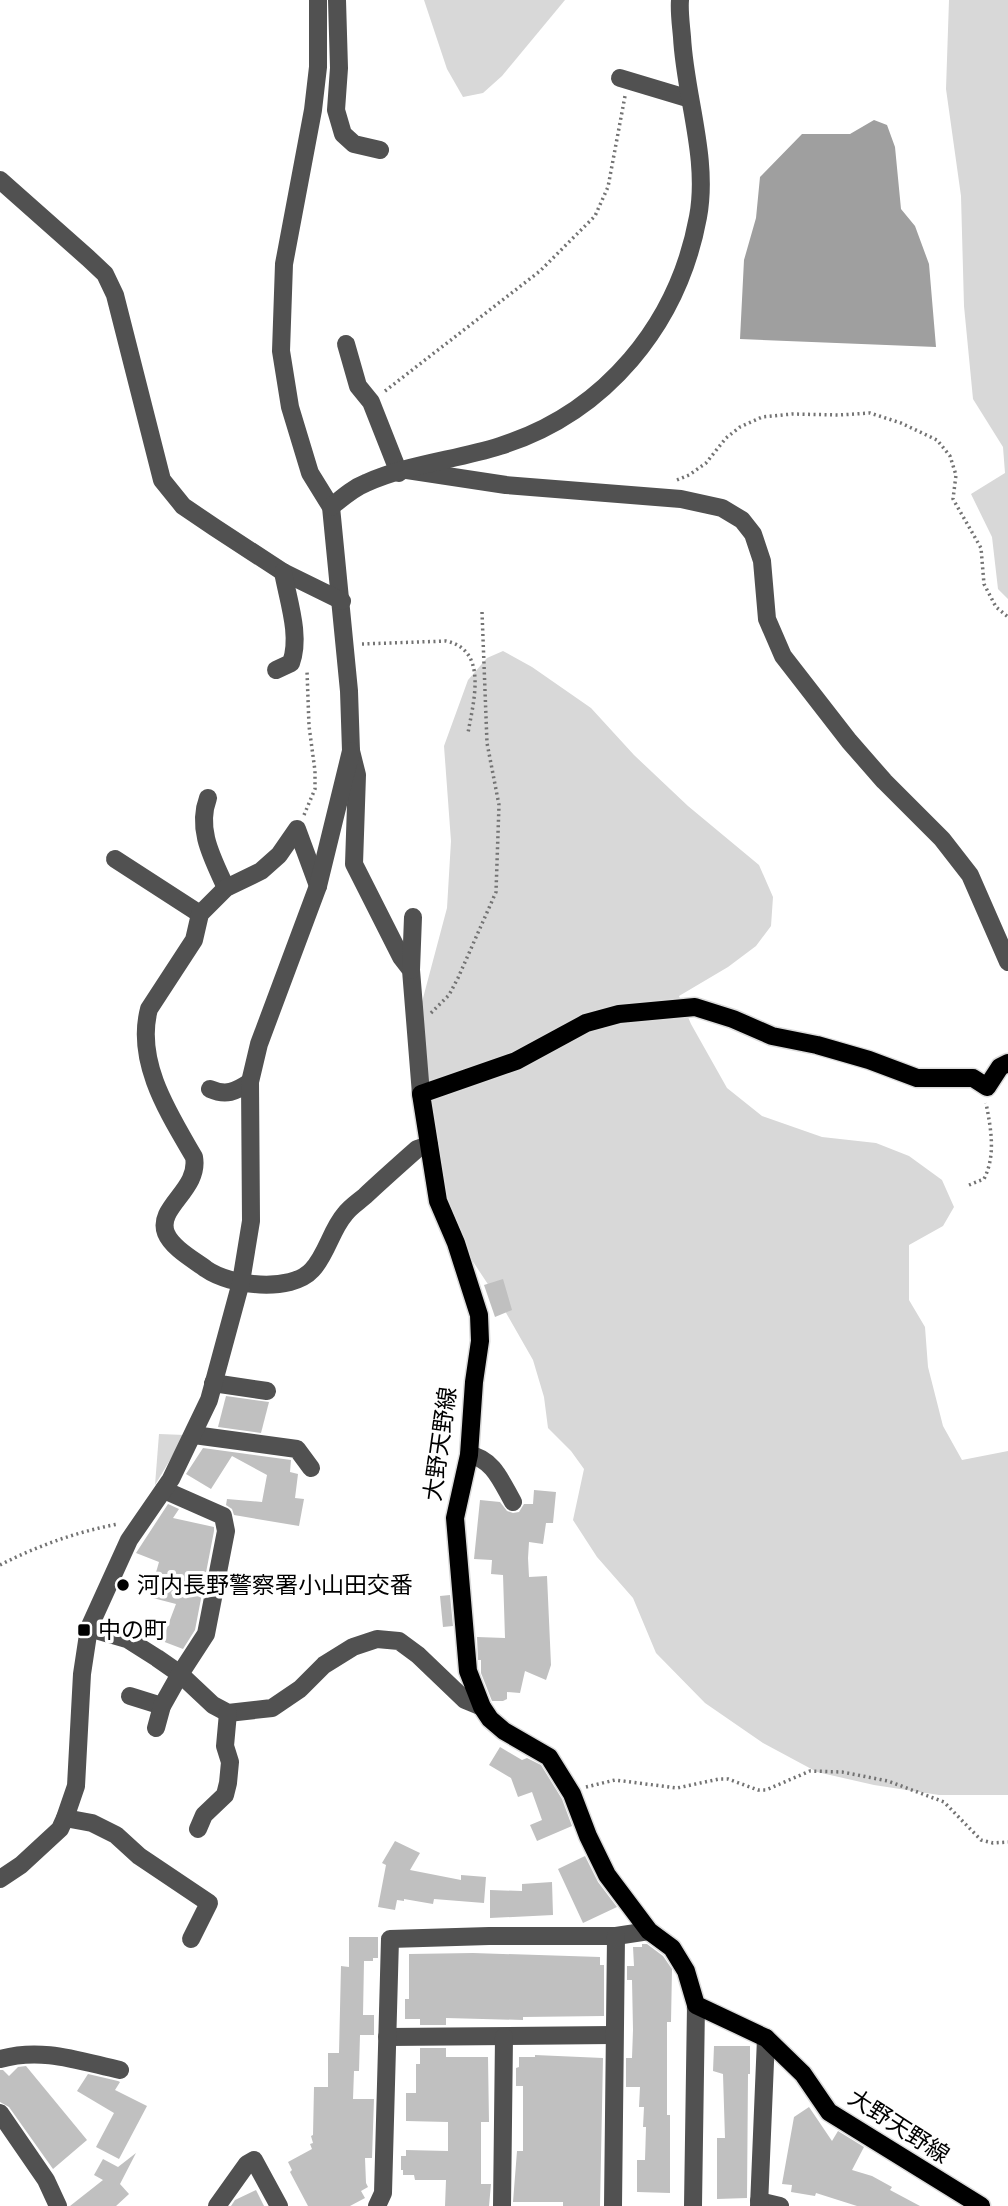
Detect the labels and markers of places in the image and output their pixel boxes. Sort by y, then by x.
place label: 河内長野警察署小山田交番 [137,1572,413,1598]
marker: 河内長野警察署小山田交番 [115,1577,131,1593]
place label: 中の町 [98,1617,167,1643]
marker: 中の町 [76,1622,92,1638]

